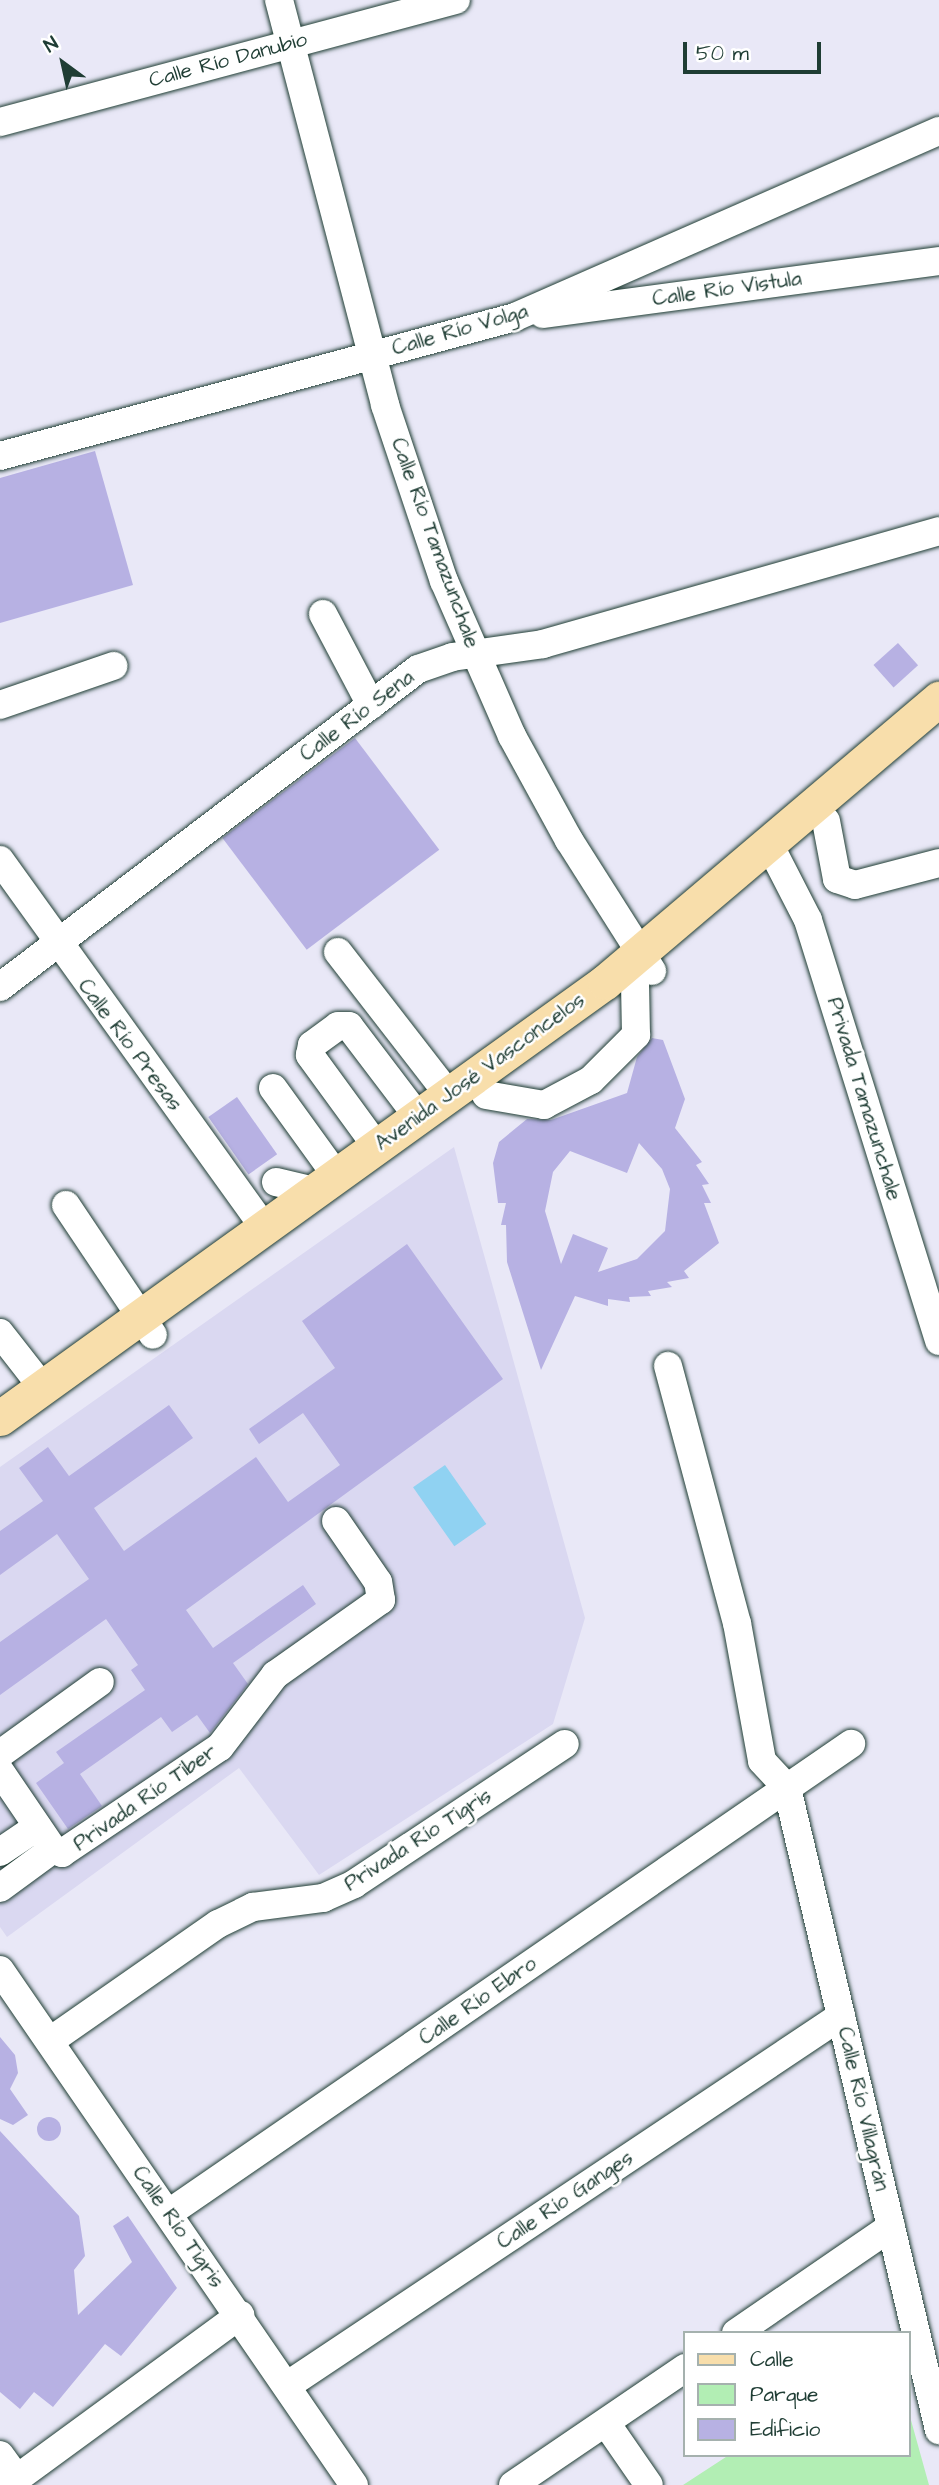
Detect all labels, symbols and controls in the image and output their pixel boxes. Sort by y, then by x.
street label: Calle Río Danubio [146,27,310,93]
north arrow [28,28,98,98]
scale bar [687,28,825,72]
text: N [39,30,64,60]
text: 50 m [696,39,749,68]
street label: Calle Río Vistula [651,266,803,312]
street label: Calle Río Volga [389,299,531,361]
street label: Calle Río Tamazunchale [385,435,485,651]
street label: Calle Río Sena [295,665,419,767]
street label: Calle Río Presas [72,974,188,1116]
street label: Avenida José Vasconcelos [370,988,590,1156]
street label: Privada Tamazunchale [821,994,907,1204]
street label: Privada Río Tiber [69,1739,221,1857]
street label: Privada Río Tigris [340,1783,496,1897]
street label: Calle Río Ebro [414,1951,542,2051]
street label: Calle Río Villagrán [832,2025,894,2193]
street label: Calle Río Ganges [492,2145,638,2255]
street label: Calle Río Tigris [127,2161,229,2293]
legend [684,2331,911,2457]
text: Calle [750,2345,794,2374]
text: Parque [750,2380,818,2409]
text: Edificio [750,2415,820,2444]

